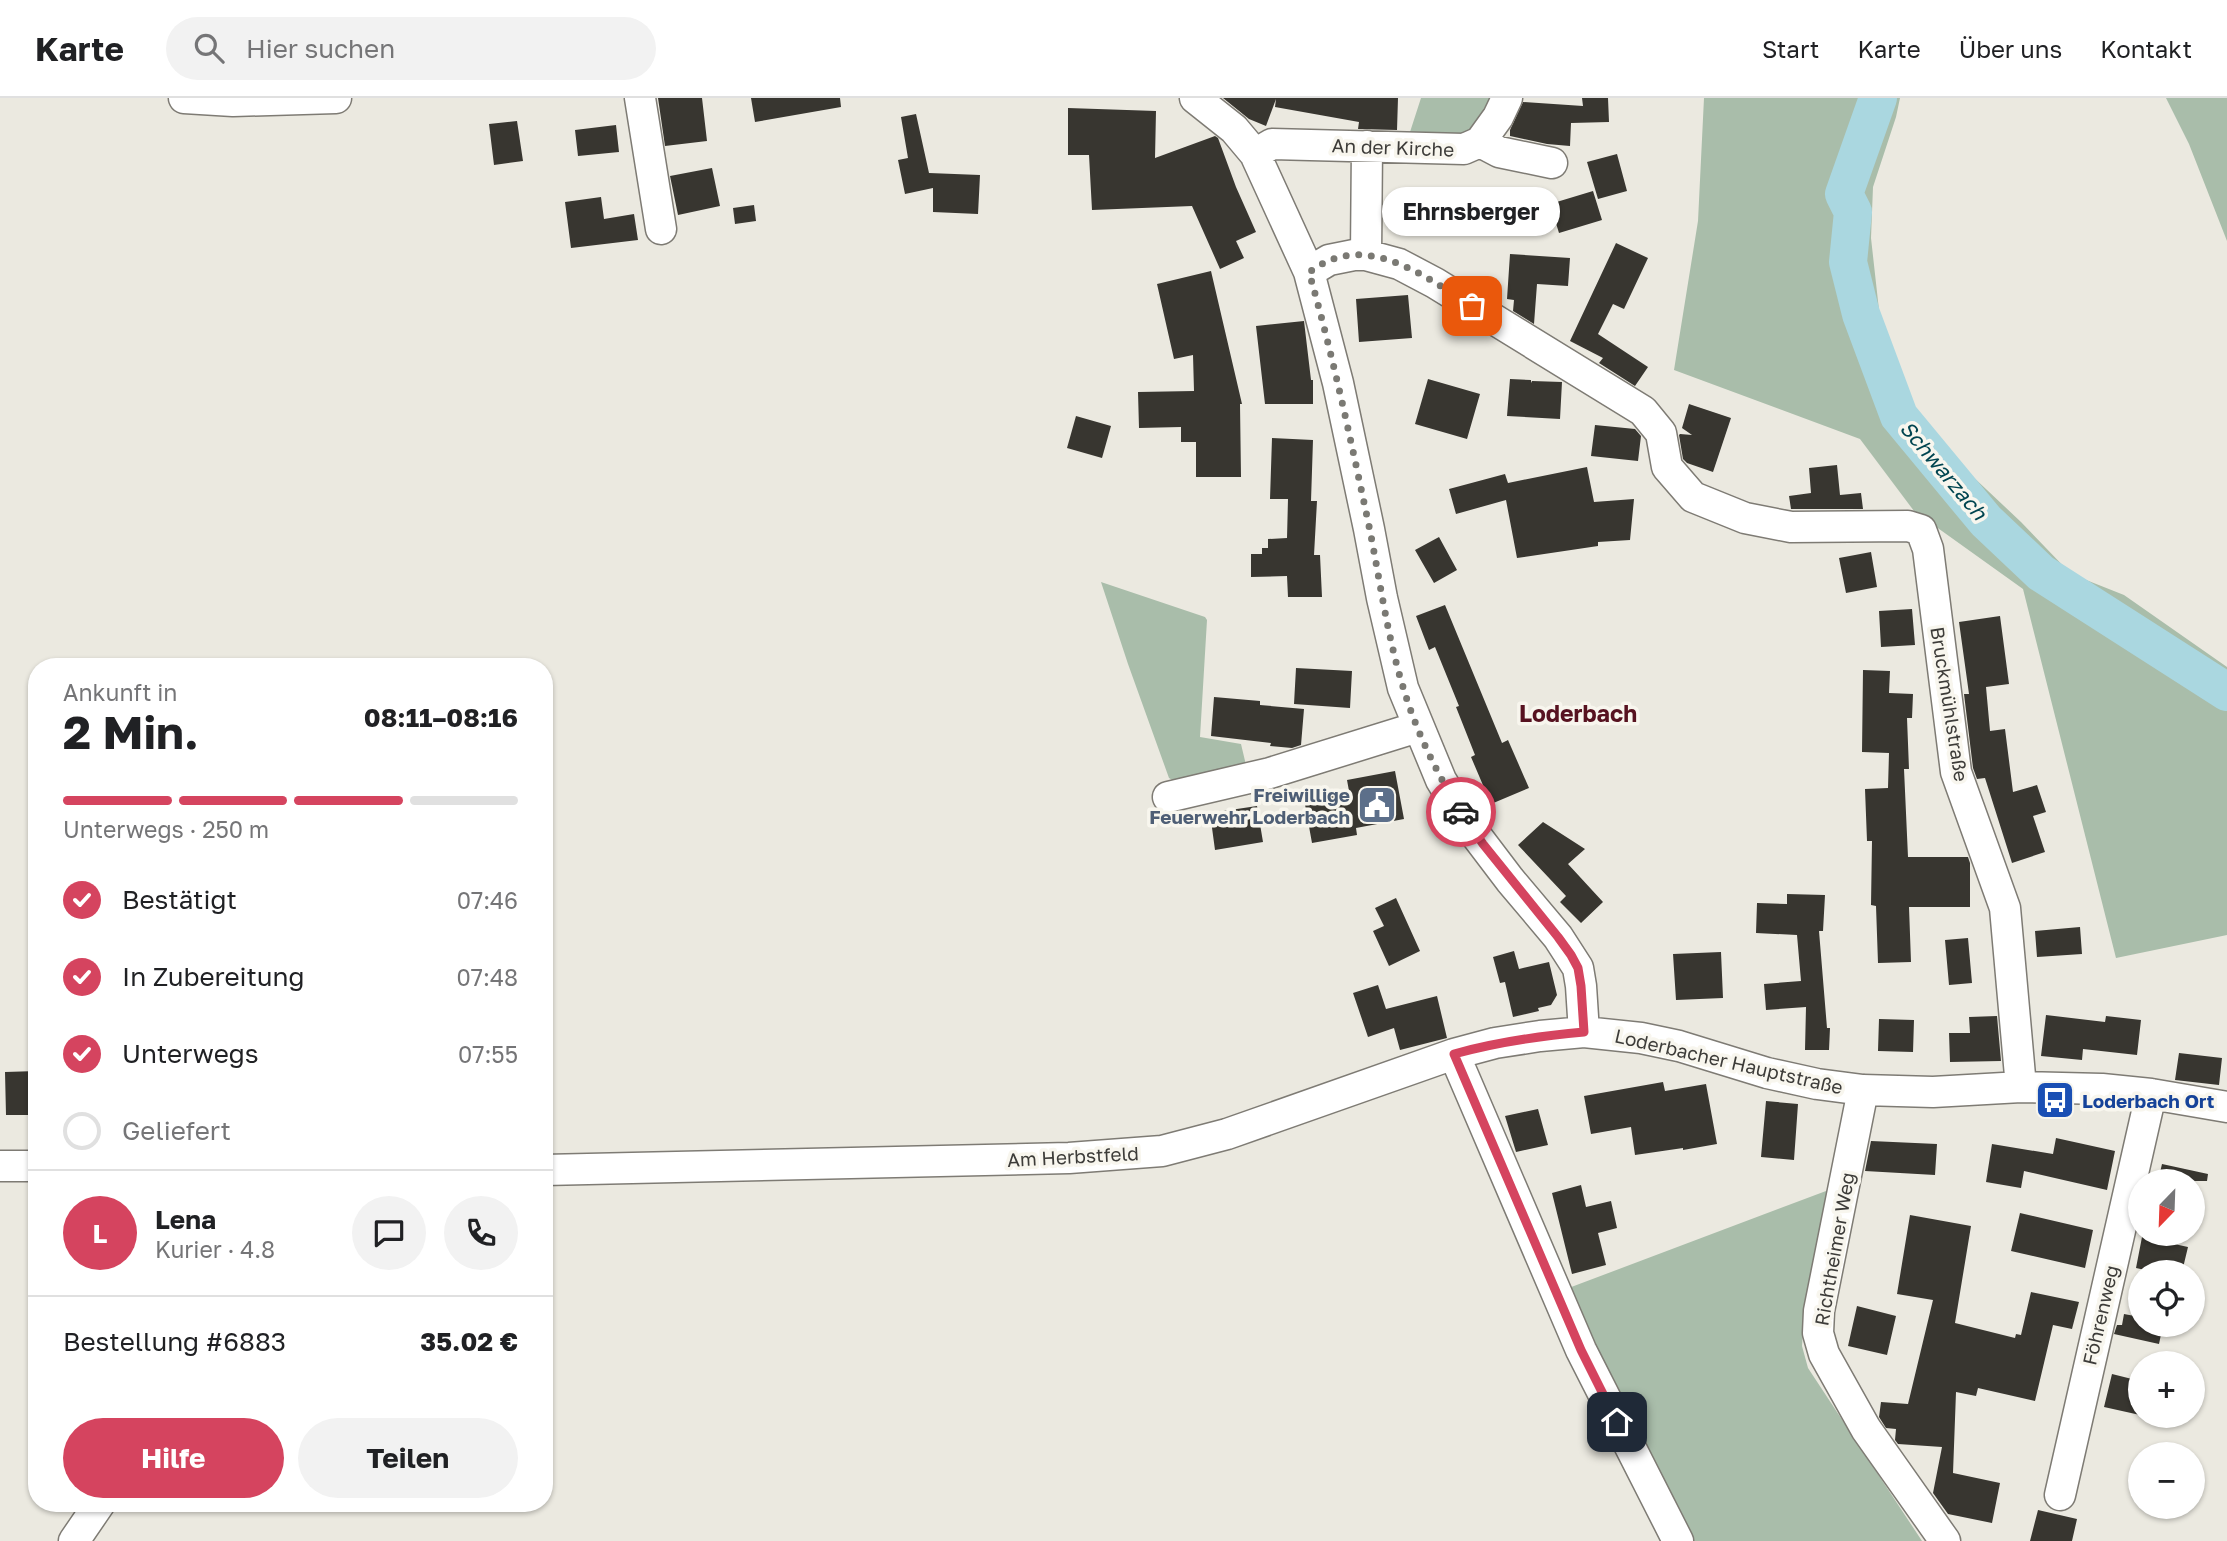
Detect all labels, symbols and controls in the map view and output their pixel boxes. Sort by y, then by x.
search box [166,17,656,80]
text: Karte [35,29,124,68]
icon: search [190,29,228,67]
text: Hier suchen [246,33,395,64]
text: Start [1762,34,1819,63]
text: Karte [1857,34,1921,63]
text: Über uns [1959,34,2062,63]
text: Kontakt [2100,34,2192,63]
street label: An der Kirche [1331,133,1455,161]
callout: Ehrnsberger [1383,187,1561,236]
text: Ehrnsberger [1402,197,1540,225]
pin [1442,276,1502,336]
icon: bag [1453,287,1491,325]
water label: Schwarzach [1895,415,1994,526]
street label: Bruckmühlstraße [1926,625,1974,783]
text: Ankunft in [63,678,178,706]
district label: Loderbach [1519,699,1637,727]
text: 08:11–08:16 [364,702,518,733]
text: 2 Min. [63,704,199,759]
courier [1426,777,1496,847]
place label: Freiwillige Feuerwehr Loderbach [1149,783,1350,828]
public building icon: Freiwillige Feuerwehr Loderbach [1356,784,1398,826]
icon: car [1442,793,1480,831]
text: Unterwegs · 250 m [63,815,269,843]
icon: check [63,881,101,919]
text: Bestätigt [122,884,237,915]
text: 07:46 [457,886,518,914]
icon: check [63,958,101,996]
text: In Zubereitung [122,961,305,992]
text: 07:48 [457,963,518,991]
street label: Loderbacher Hauptstraße [1613,1024,1845,1098]
icon: check [63,1035,101,1073]
text: Unterwegs [122,1038,259,1069]
text: 07:55 [458,1040,518,1068]
bus stop icon: Loderbach Ort [2034,1079,2076,1121]
place label: Loderbach Ort [2082,1089,2215,1112]
text: Geliefert [122,1115,231,1146]
street label: Am Herbstfeld [1007,1141,1139,1171]
north arrow [2128,1169,2205,1246]
map controls [2128,1169,2205,1519]
street label: Richtheimer Weg [1809,1170,1859,1328]
button: chat [352,1196,426,1270]
button: phone [444,1196,518,1270]
text: Lena [155,1204,216,1235]
text: L [93,1218,107,1249]
text: Kurier · 4.8 [155,1235,275,1263]
button: locate [2128,1260,2205,1337]
street label: Föhrenweg [2077,1263,2123,1367]
text: Bestellung #6883 [63,1326,286,1357]
text: 35.02 € [420,1326,518,1357]
button: + [2128,1351,2205,1428]
pin [1587,1392,1647,1452]
icon: home [1598,1403,1636,1441]
button: Hilfe [63,1418,284,1498]
button: Teilen [298,1418,518,1498]
button: − [2128,1442,2205,1519]

